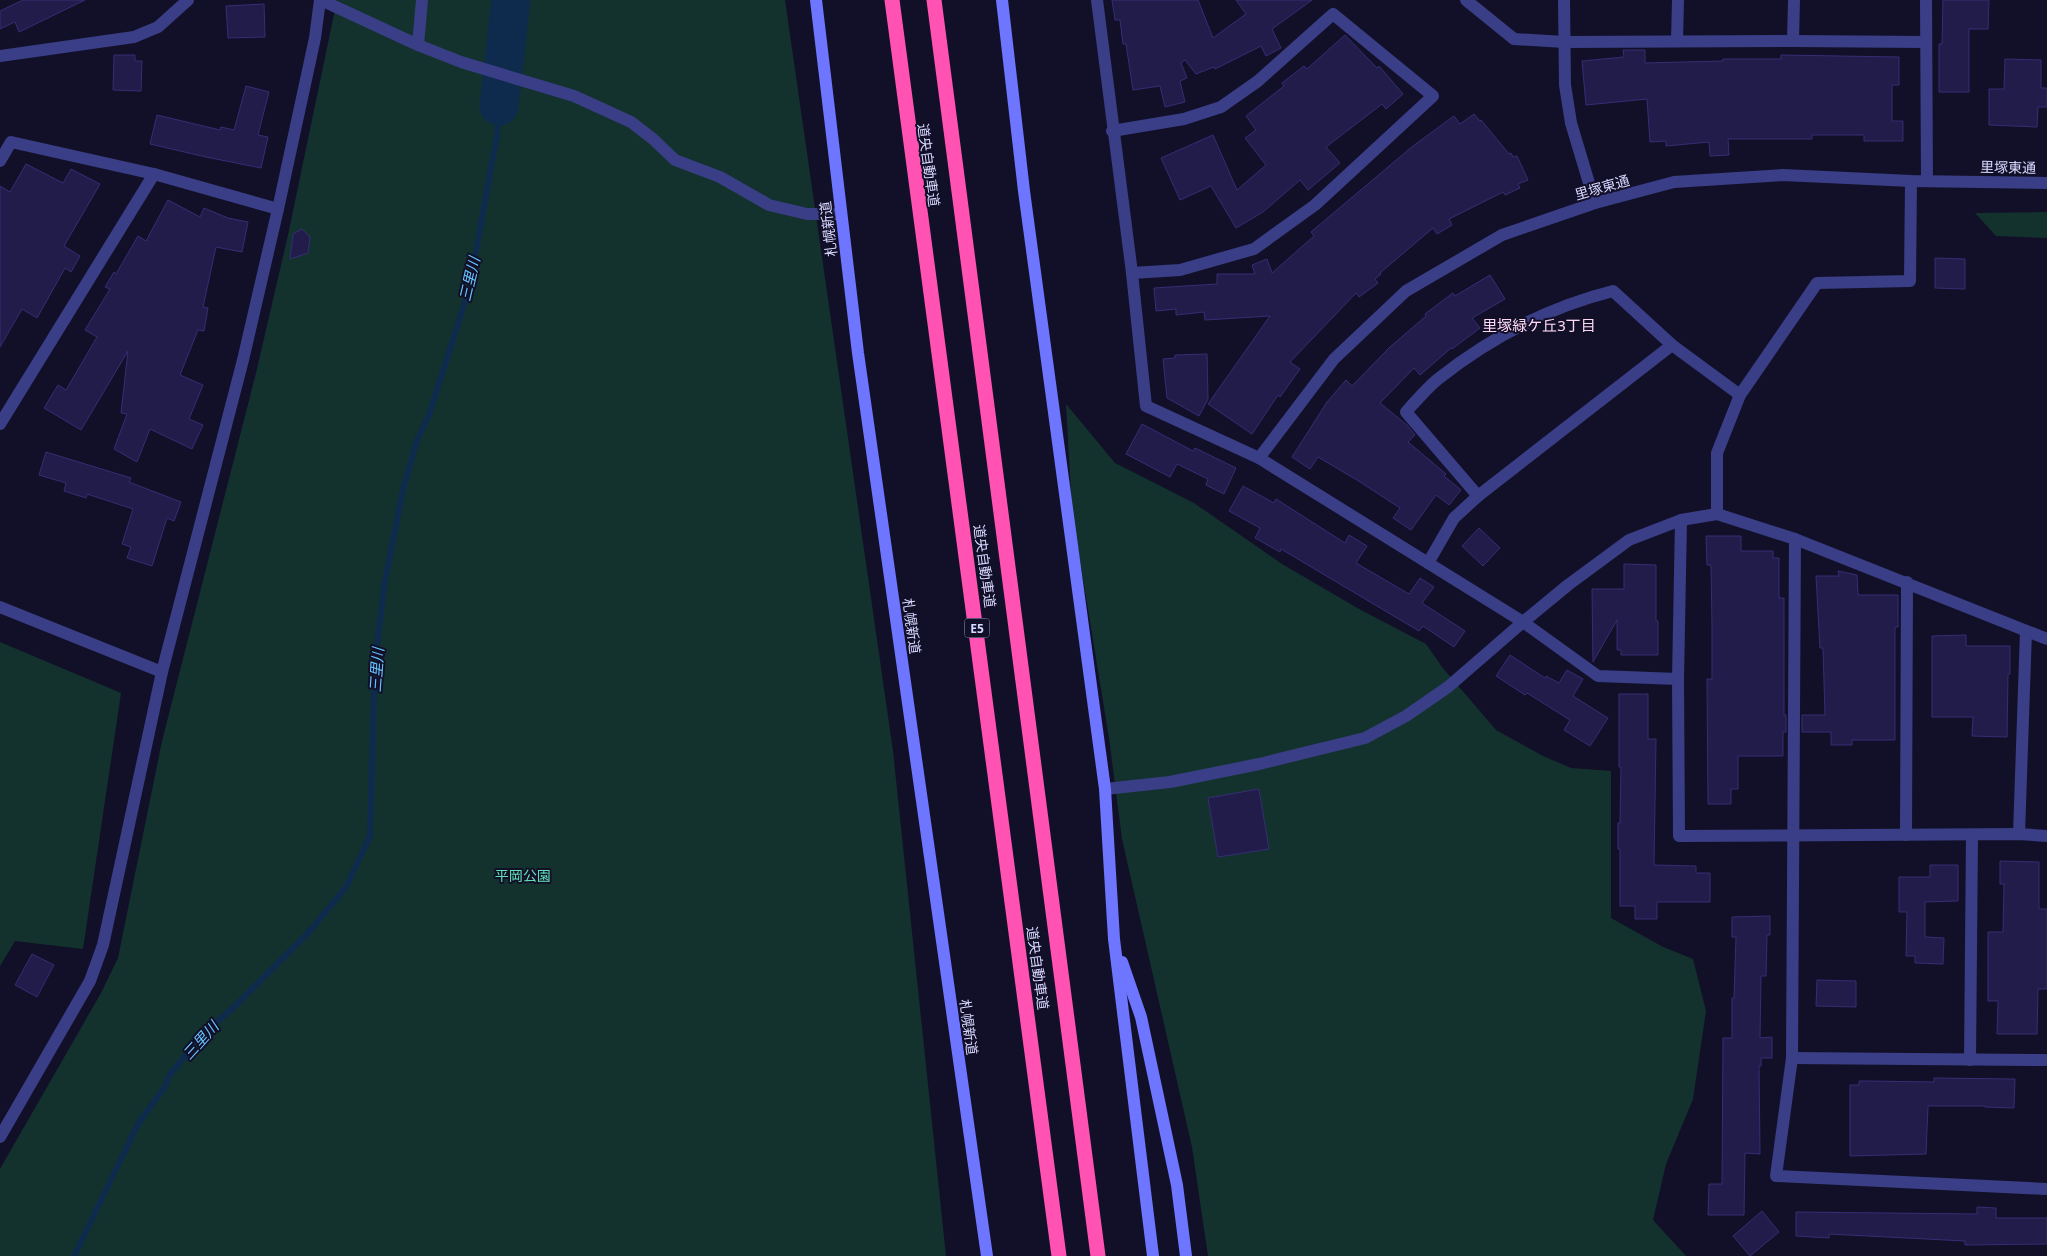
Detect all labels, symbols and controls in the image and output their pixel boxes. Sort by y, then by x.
street label: 道央自動車道 [914,122,944,208]
street label: 里塚東通 [1980,157,2036,177]
street label: 里塚東通 [1572,170,1632,204]
street label: 札幌新道 [815,200,841,258]
water label: 三里川 [454,253,484,303]
district label: 里塚緑ケ丘3丁目 [1482,315,1596,335]
street label: 道央自動車道 [970,523,1000,609]
street label: 札幌新道 [899,597,925,655]
road number: E5 [964,618,990,638]
water label: 三里川 [364,645,388,693]
park label: 平岡公園 [495,866,551,885]
street label: 道央自動車道 [1023,925,1053,1011]
street label: 札幌新道 [956,998,982,1056]
water label: 三里川 [178,1015,224,1063]

